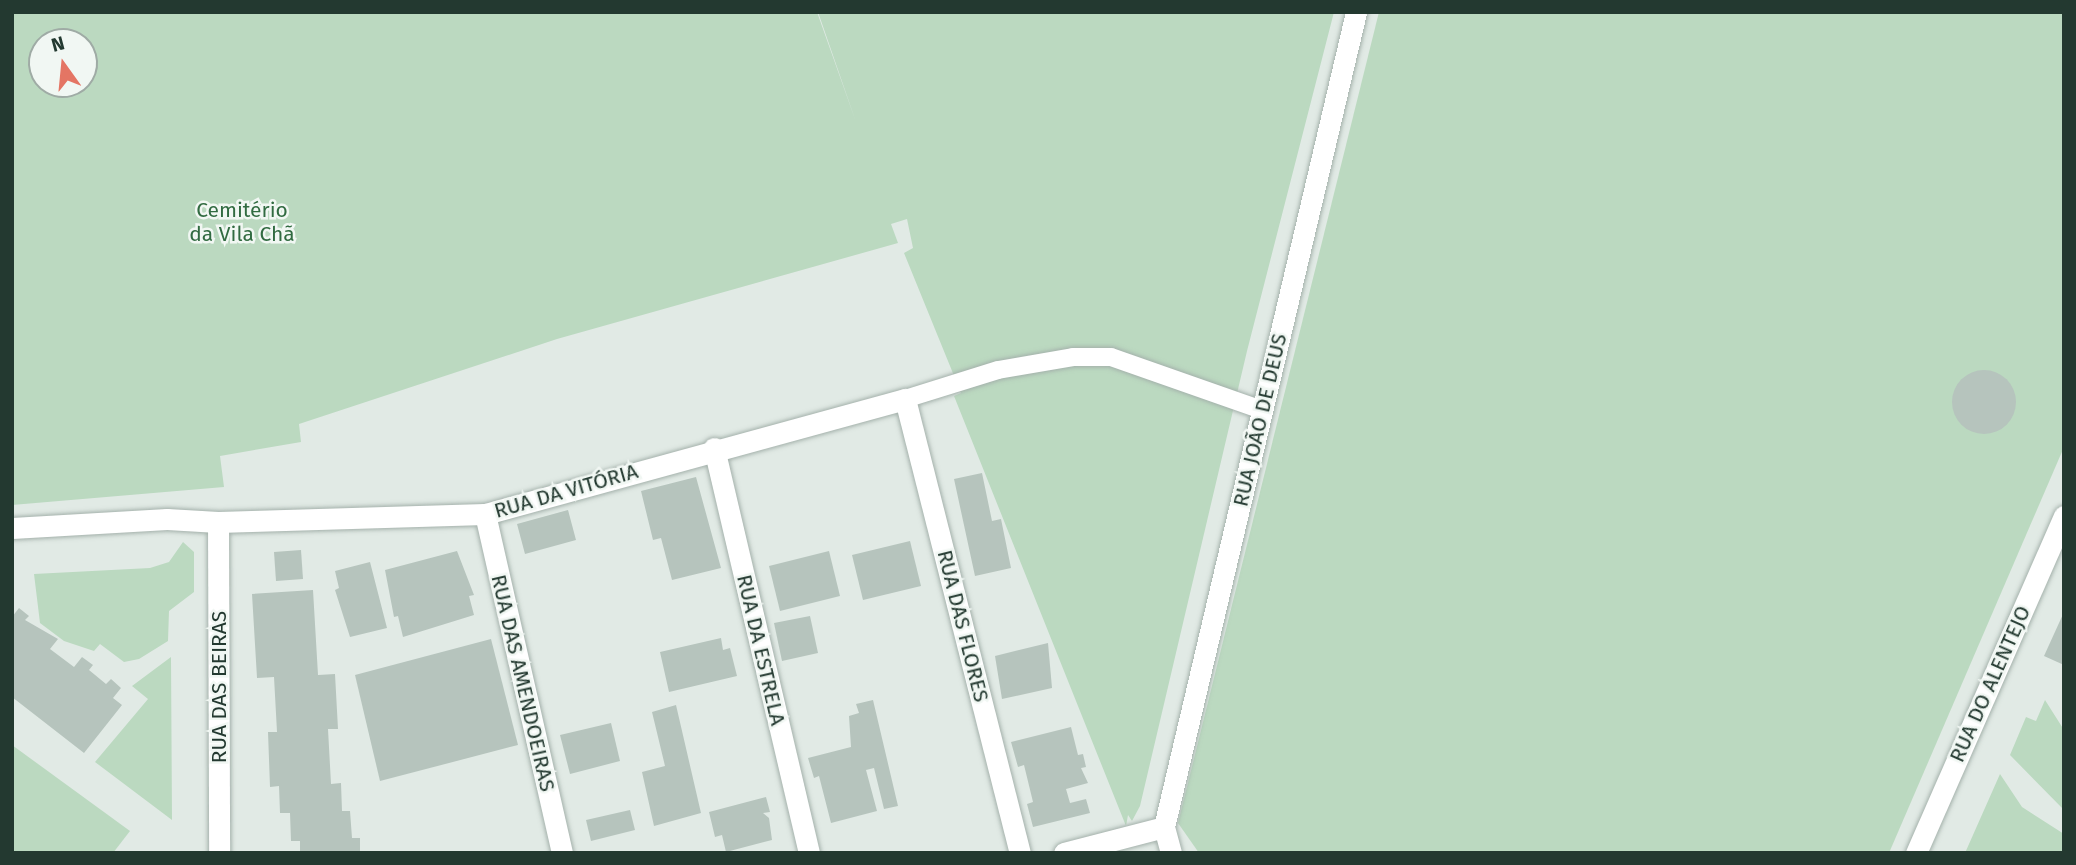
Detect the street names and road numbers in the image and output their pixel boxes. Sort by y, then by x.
street label: RUA JOÃO DE DEUS [1228,331,1292,509]
street label: RUA DA VITÓRIA [491,458,641,524]
street label: RUA DAS FLORES [932,547,994,705]
street label: RUA DAS AMENDOEIRAS [486,572,560,794]
street label: RUA DA ESTRELA [731,572,791,728]
street label: RUA DO ALENTEJO [1944,602,2036,766]
street label: RUA DAS BEIRAS [206,611,232,763]

